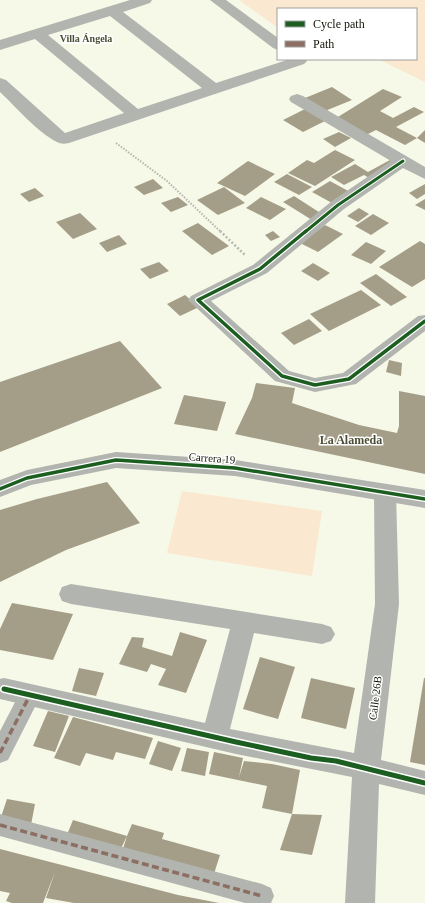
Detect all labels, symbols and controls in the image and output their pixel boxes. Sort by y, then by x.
legend [277,8,417,60]
text: Cycle path [313,17,365,31]
district label: Villa Ángela [60,33,112,44]
text: Path [313,37,334,51]
district label: La Alameda [320,433,382,447]
street label: Carrera 19 [188,450,236,466]
street label: Calle 26B [366,675,384,721]

